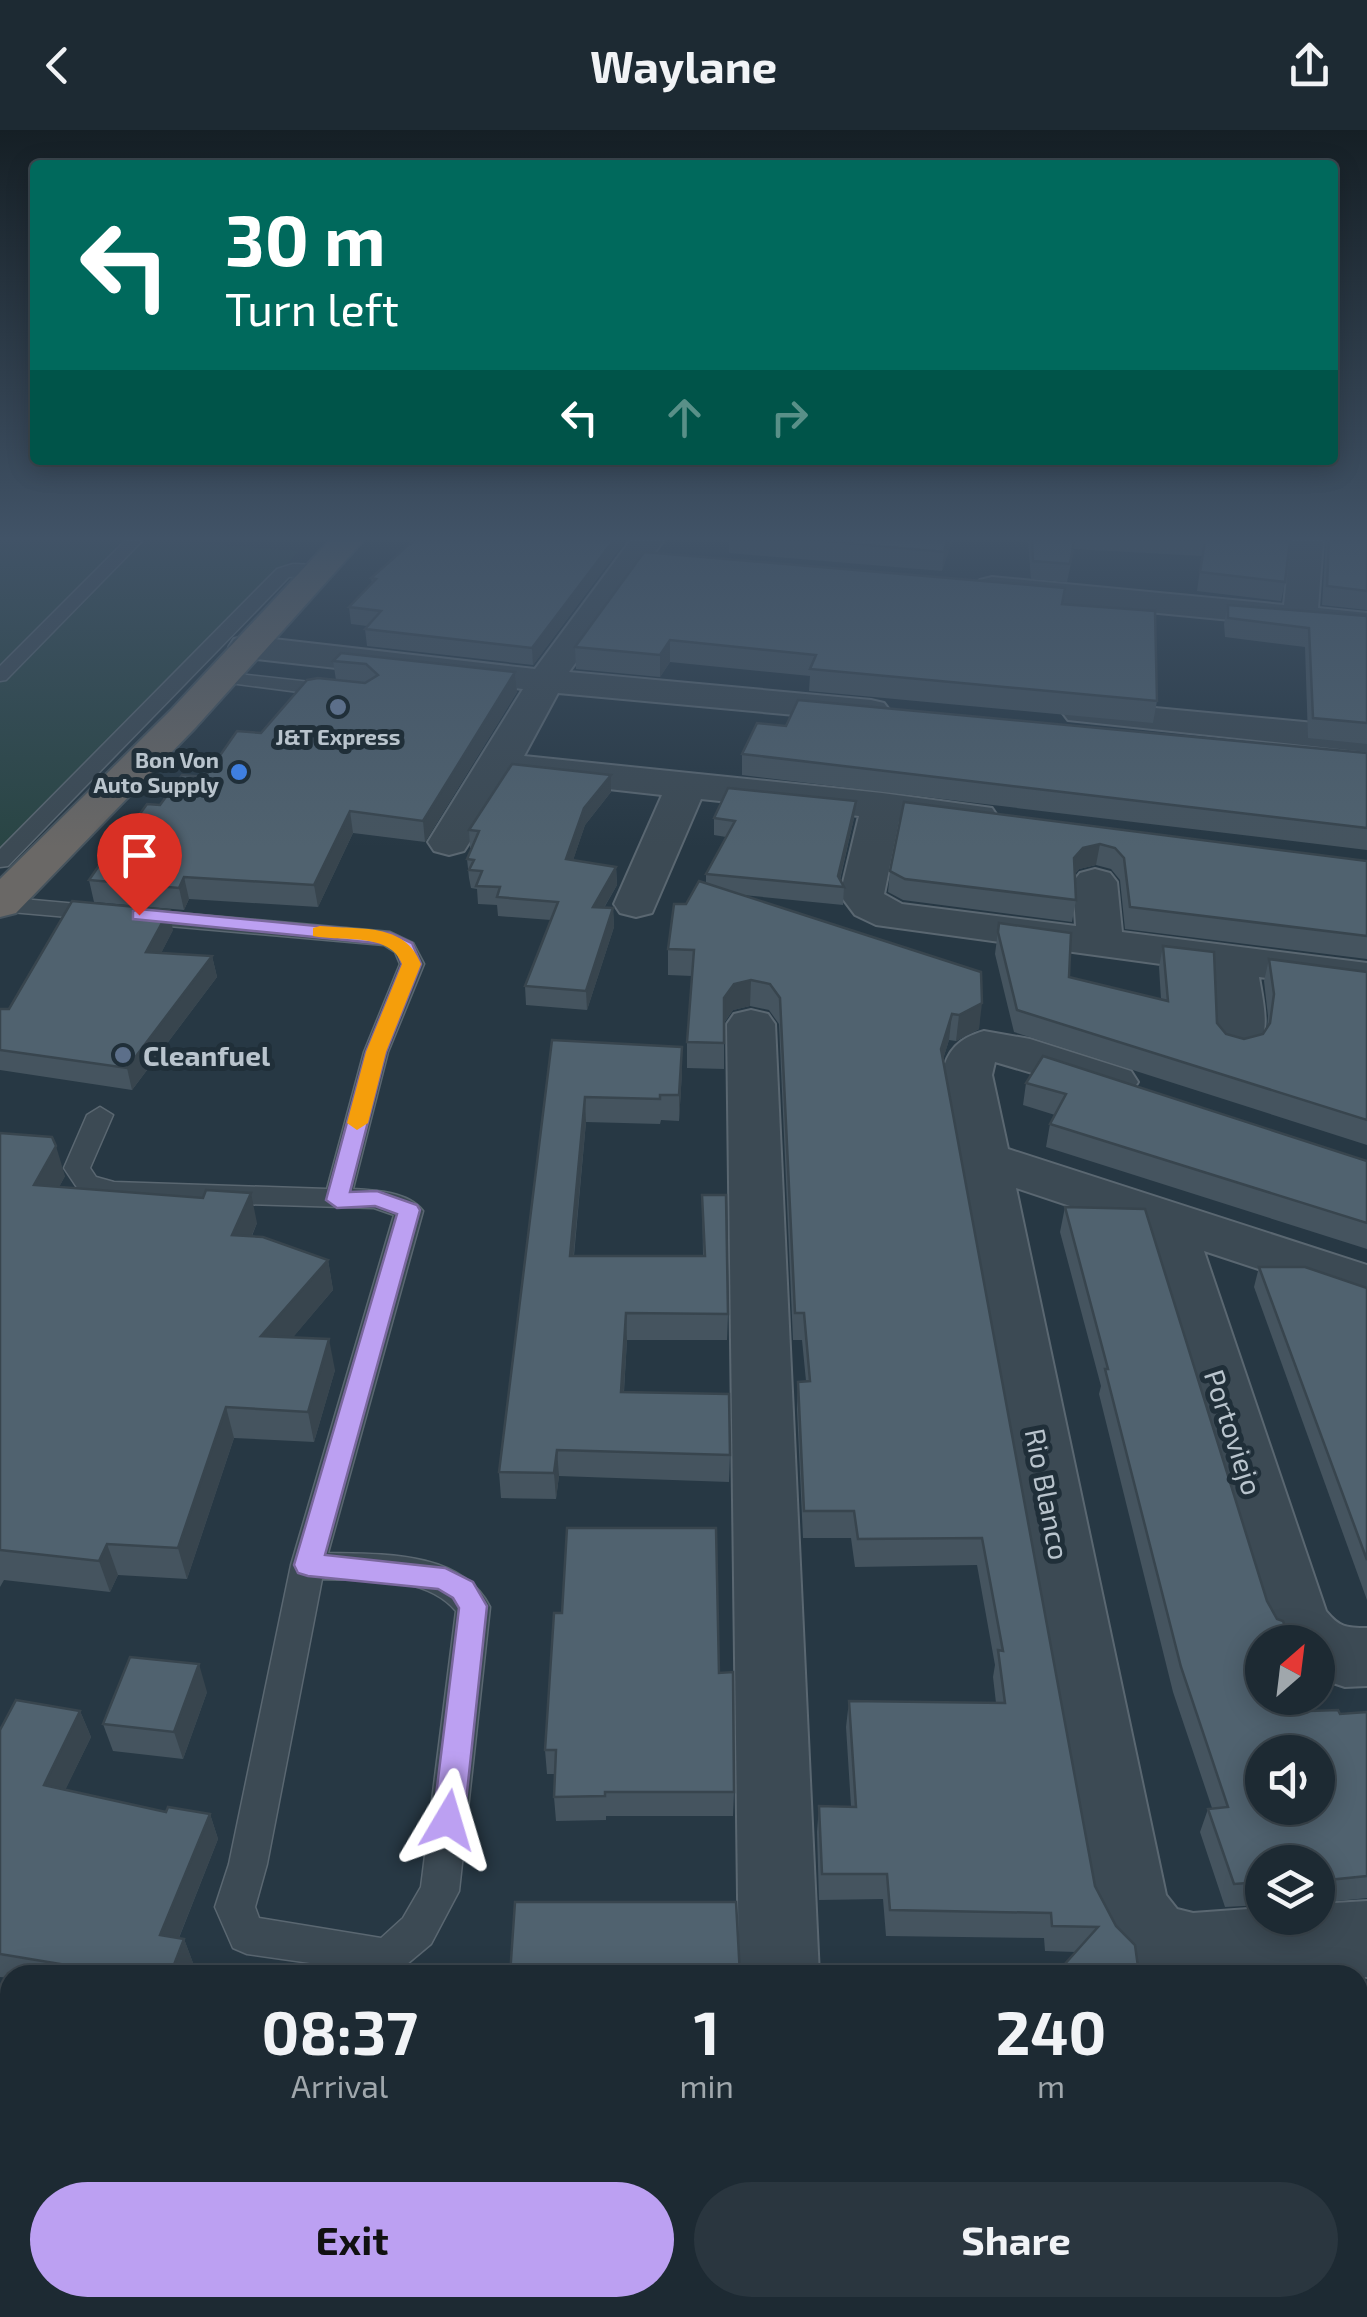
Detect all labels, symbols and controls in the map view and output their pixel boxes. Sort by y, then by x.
icon: back [30,38,85,93]
text: Waylane [590,38,777,92]
icon: share [1282,38,1337,93]
text: 30 m [225,196,386,280]
icon: left [60,200,190,330]
text: Turn left [225,281,399,335]
icon: left [552,390,607,445]
icon: ahead [657,390,712,445]
icon: right [762,390,817,445]
marker: J&T Express [327,696,349,718]
place label: J&T Express [276,723,400,749]
place label: Bon Von Auto Supply [93,746,220,798]
marker: Bon Von Auto Supply [228,761,250,783]
pin [97,813,182,916]
icon: arrive [112,828,167,883]
place label: Cleanfuel [143,1038,271,1072]
marker: Cleanfuel [112,1044,134,1066]
street label: Portoviejo [1198,1365,1270,1499]
street label: Rio Blanco [1019,1425,1077,1563]
north arrow [1245,1625,1335,1715]
map controls [1245,1625,1335,1935]
button: sound [1245,1735,1335,1825]
position arrow [396,1768,500,1872]
button: layers [1245,1845,1335,1935]
text: 08:37 [262,1995,418,2067]
text: 1 [694,1995,720,2067]
text: 240 [995,1995,1106,2067]
text: Arrival [291,2066,388,2104]
text: min [679,2066,734,2104]
text: m [1037,2066,1065,2104]
button: Exit [30,2182,674,2297]
button: Share [694,2182,1338,2297]

